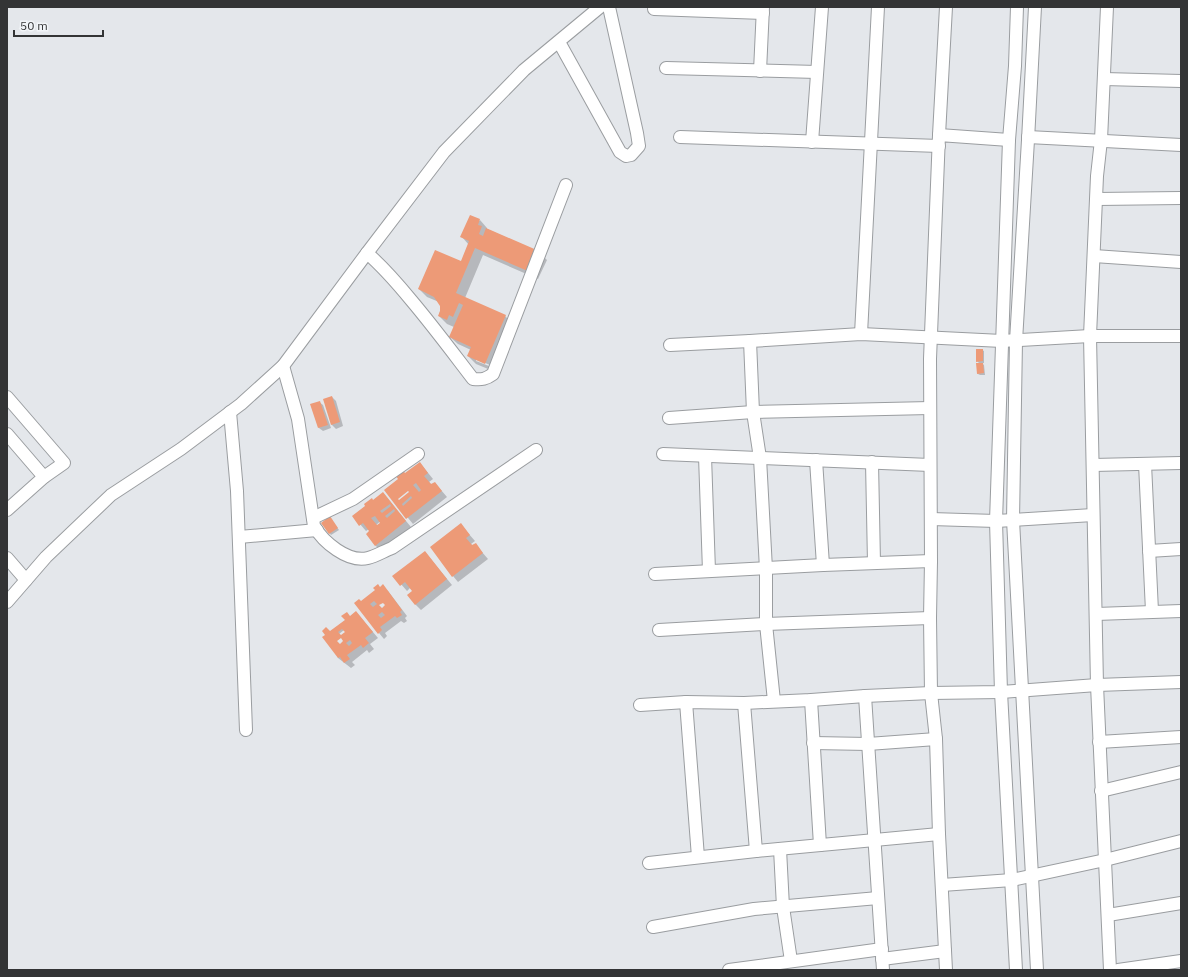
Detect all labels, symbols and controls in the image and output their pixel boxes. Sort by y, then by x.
scale bar [14,12,103,38]
text: 50 m [20,18,48,33]

